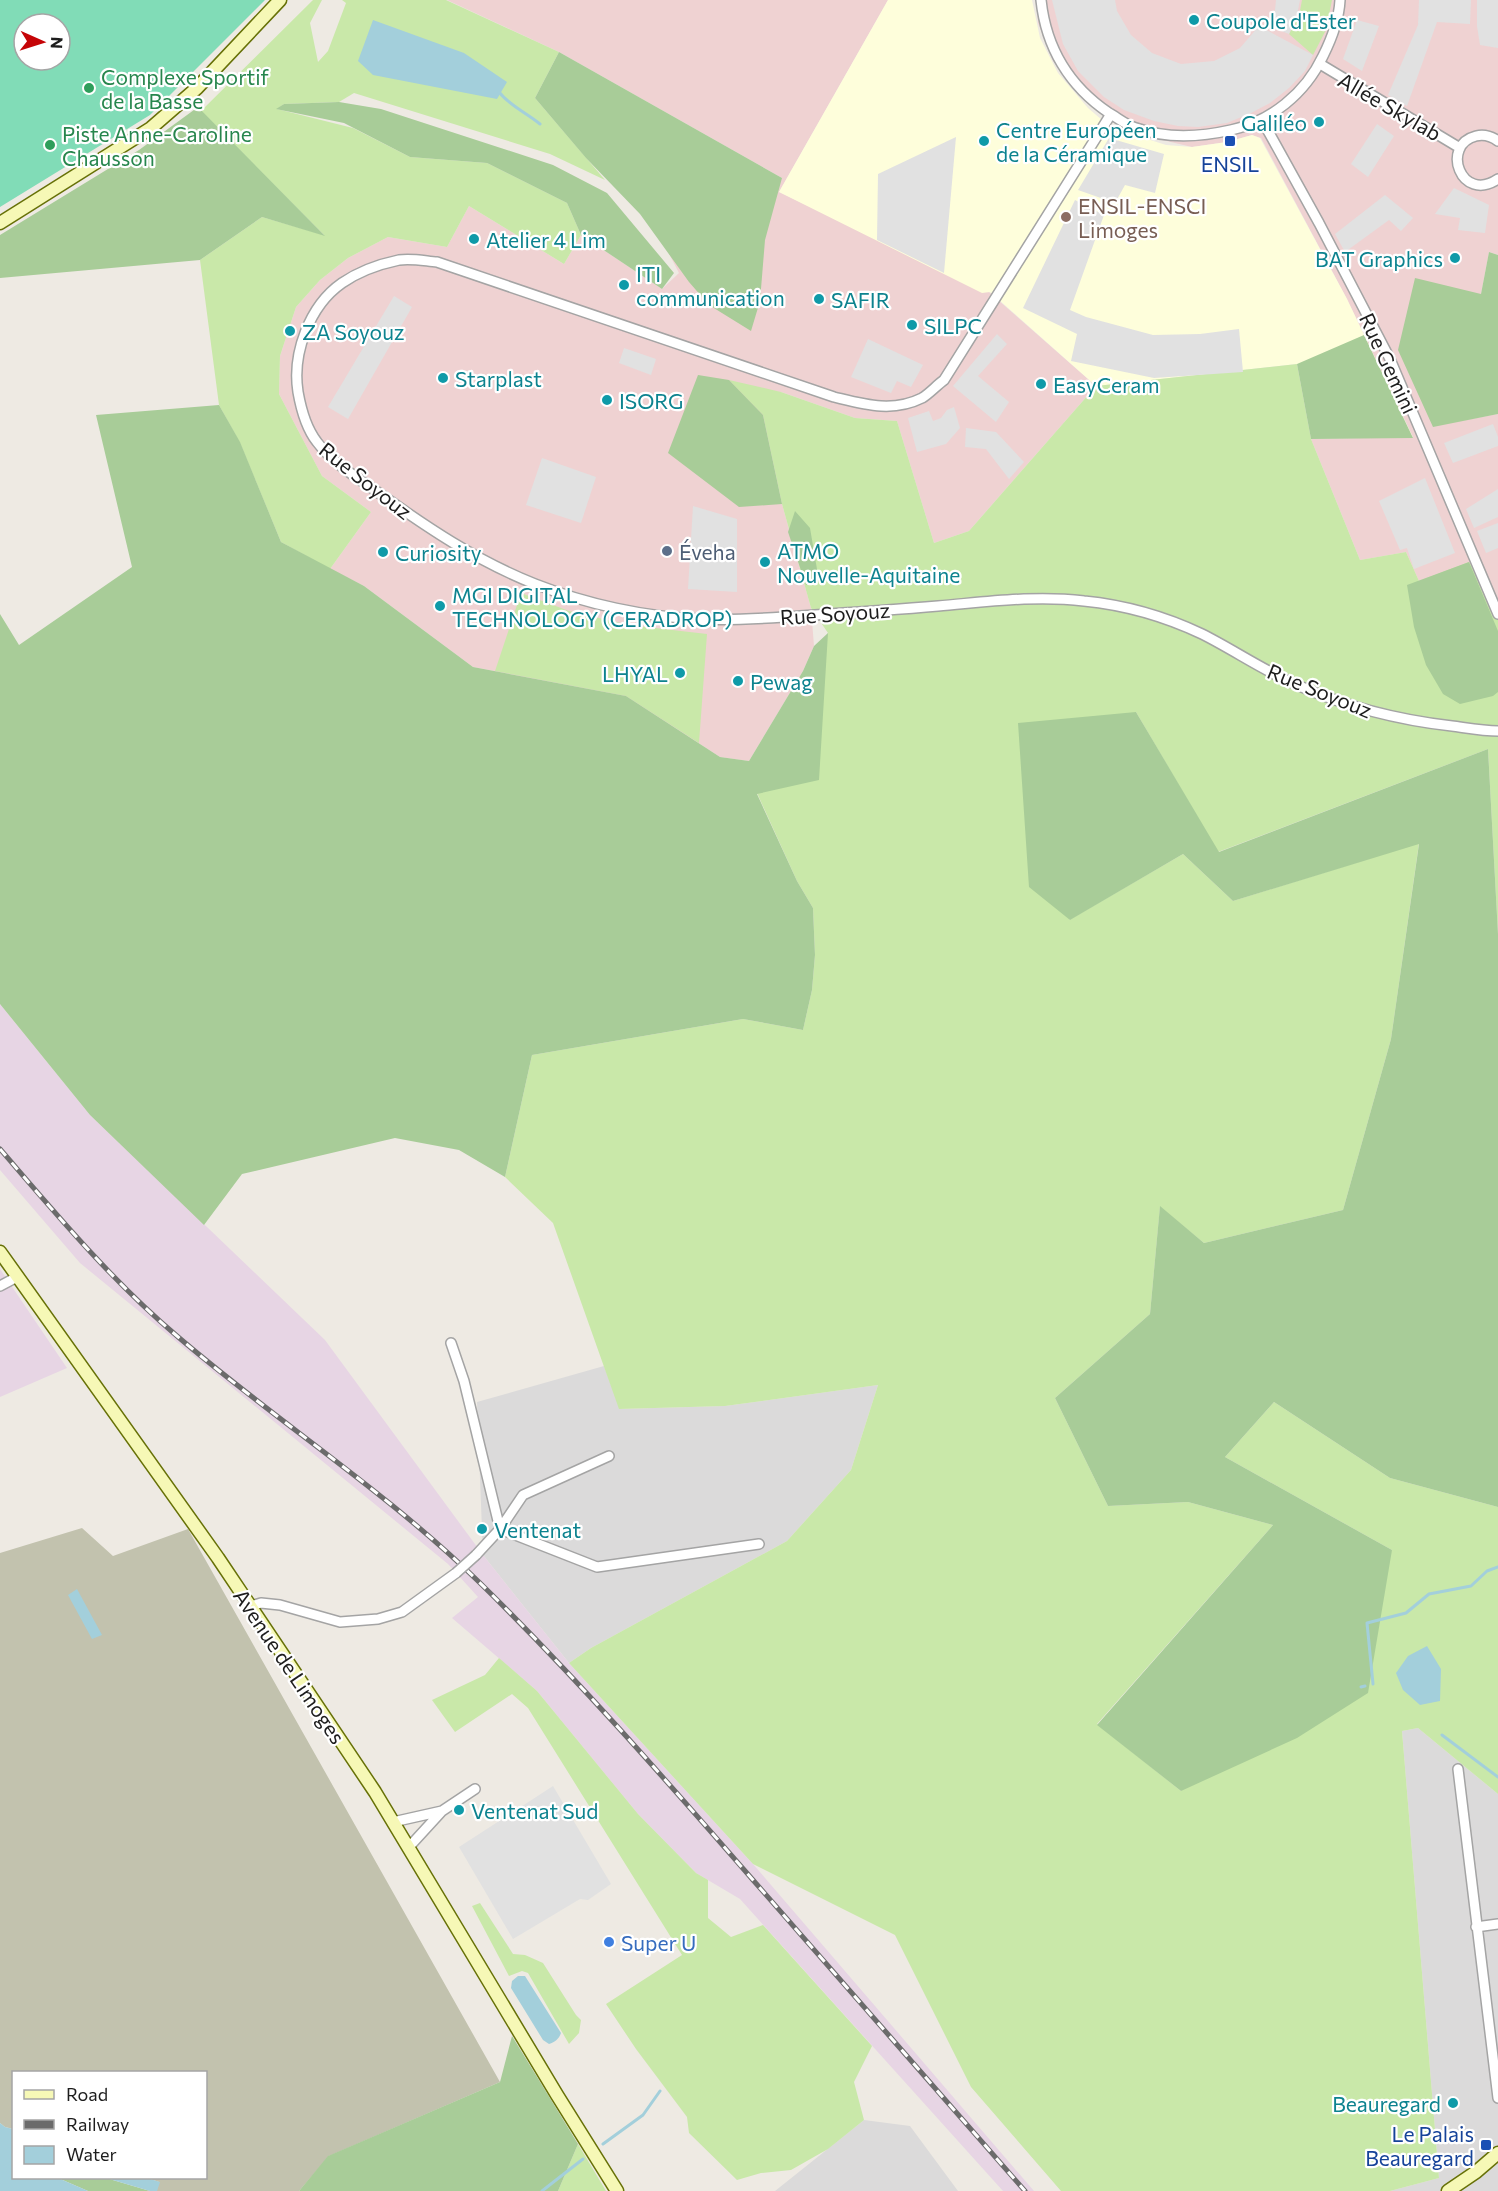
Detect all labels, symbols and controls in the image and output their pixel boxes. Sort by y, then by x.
place label: Coupole d'Ester [1206,8,1356,33]
north arrow [12,12,72,72]
marker: Coupole d'Ester [1187,13,1201,27]
text: N [48,36,67,49]
place label: Complexe Sportif de la Basse [101,64,270,113]
street label: Allée Skylab [1334,67,1446,145]
marker: Complexe Sportif de la Basse [82,81,96,95]
place label: Galiléo [1241,110,1307,135]
marker: Galiléo [1312,115,1326,129]
place label: Centre Européen de la Céramique [996,117,1157,166]
place label: Piste Anne-Caroline Chausson [62,121,252,170]
marker: Centre Européen de la Céramique [977,134,991,148]
marker: ENSIL [1223,134,1237,148]
marker: Piste Anne-Caroline Chausson [43,138,57,152]
place label: ENSIL [1201,151,1259,176]
place label: ENSIL-ENSCI Limoges [1078,193,1206,242]
marker: ENSIL-ENSCI Limoges [1059,210,1073,224]
place label: Atelier 4 Lim [486,227,606,252]
marker: Atelier 4 Lim [467,232,481,246]
place label: BAT Graphics [1315,246,1443,271]
marker: BAT Graphics [1448,251,1462,265]
place label: ITI communication [636,261,785,310]
marker: ITI communication [617,278,631,292]
place label: SAFIR [831,287,890,312]
marker: SAFIR [812,292,826,306]
street label: Rue Gemini [1355,309,1423,417]
place label: SILPC [924,313,982,338]
marker: SILPC [905,318,919,332]
place label: ZA Soyouz [302,319,404,344]
marker: ZA Soyouz [283,324,297,338]
place label: Starplast [455,366,542,391]
marker: Starplast [436,371,450,385]
place label: EasyCeram [1053,372,1160,397]
marker: EasyCeram [1034,377,1048,391]
place label: ISORG [619,388,683,413]
marker: ISORG [600,393,614,407]
street label: Rue Soyouz [315,436,417,524]
place label: ATMO Nouvelle-Aquitaine [777,538,960,587]
place label: Éveha [679,539,736,564]
place label: Curiosity [395,540,482,565]
marker: Éveha [660,544,674,558]
marker: Curiosity [376,545,390,559]
marker: ATMO Nouvelle-Aquitaine [758,555,772,569]
place label: MGI DIGITAL TECHNOLOGY (CERADROP) [452,582,732,631]
street label: Rue Soyouz [779,597,891,629]
marker: MGI DIGITAL TECHNOLOGY (CERADROP) [433,599,447,613]
street label: Rue Soyouz [1264,658,1376,722]
place label: LHYAL [602,661,668,686]
marker: LHYAL [673,666,687,680]
place label: Pewag [750,669,813,694]
marker: Pewag [731,674,745,688]
place label: Ventenat [494,1517,581,1542]
marker: Ventenat [475,1522,489,1536]
street label: Avenue de Limoges [229,1584,351,1748]
place label: Ventenat Sud [471,1798,598,1823]
marker: Ventenat Sud [452,1803,466,1817]
place label: Super U [621,1930,696,1955]
marker: Super U [602,1935,616,1949]
legend [12,2071,207,2179]
text: Road [66,2083,108,2105]
place label: Beauregard [1332,2091,1441,2116]
marker: Beauregard [1446,2096,1460,2110]
text: Railway [66,2113,129,2135]
place label: Le Palais Beauregard [1365,2121,1474,2170]
marker: Le Palais Beauregard [1479,2138,1493,2152]
text: Water [66,2143,117,2165]

